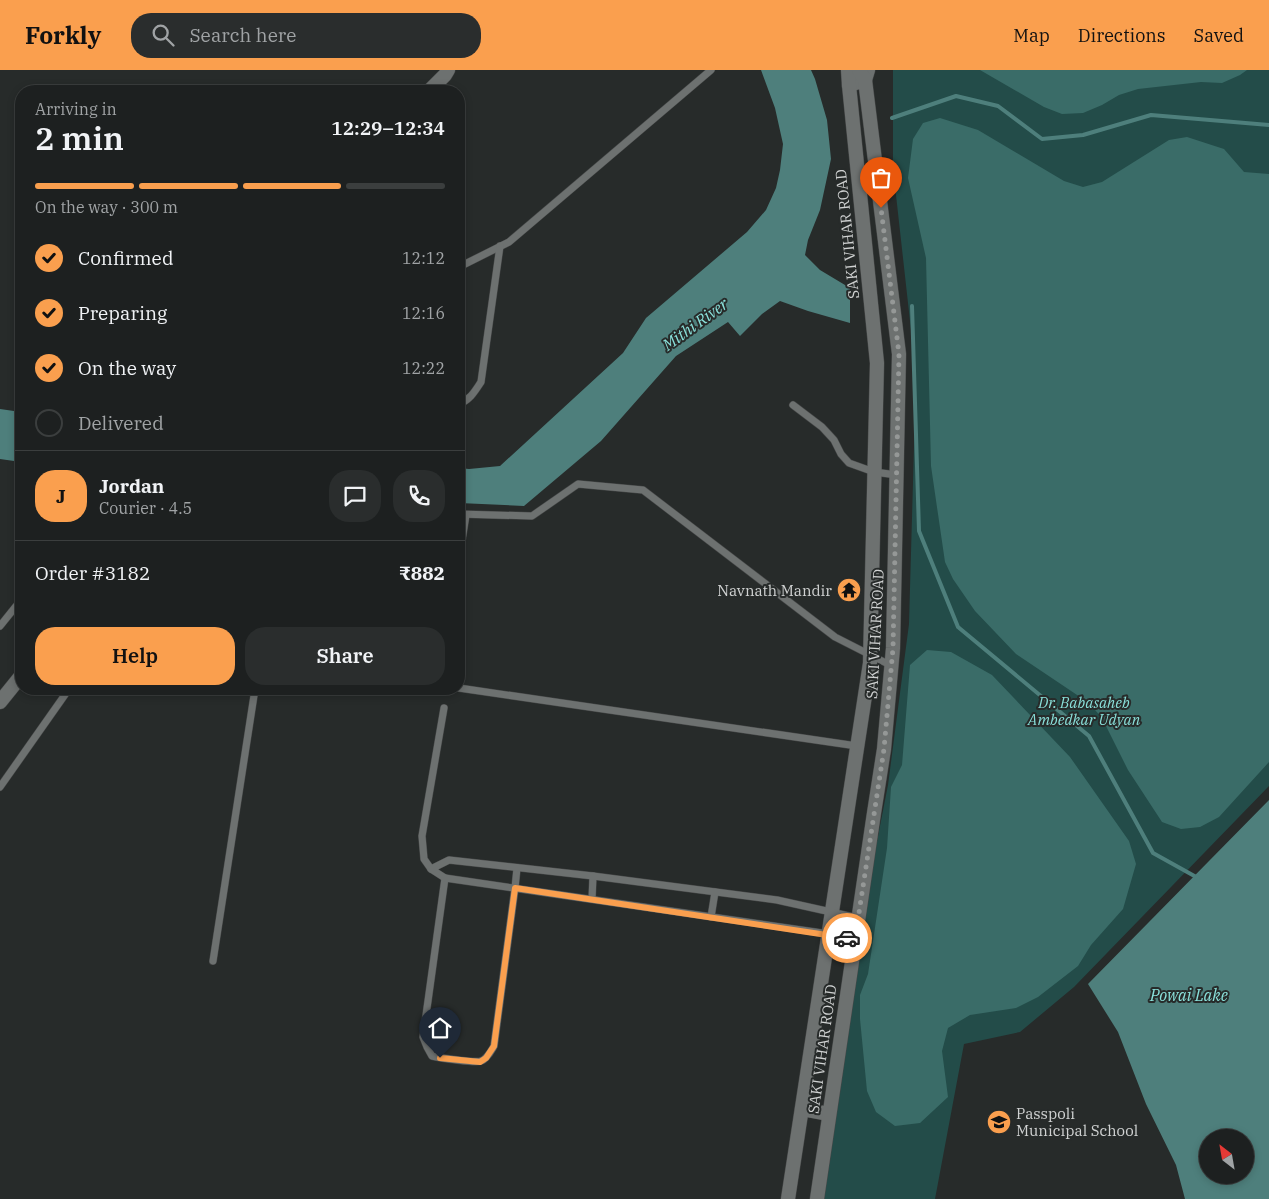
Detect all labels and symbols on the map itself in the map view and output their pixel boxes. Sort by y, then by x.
pin [860,157,902,208]
street label: SAKI VIHAR ROAD [831,168,863,300]
water label: Mithi River [657,293,733,355]
street label: SAKI VIHAR ROAD [862,568,888,700]
temple icon: Navnath Mandir [836,577,862,603]
place label: Navnath Mandir [717,581,832,600]
park label: Dr. Babasaheb Ambedkar Udyan [1027,693,1141,729]
courier [822,913,872,963]
street label: SAKI VIHAR ROAD [804,983,840,1115]
water label: Powai Lake [1149,985,1228,1005]
pin [419,1007,461,1058]
place label: Passpoli Municipal School [1016,1104,1138,1140]
school or university icon: Passpoli Municipal School [986,1109,1012,1135]
north arrow [1199,1129,1254,1184]

